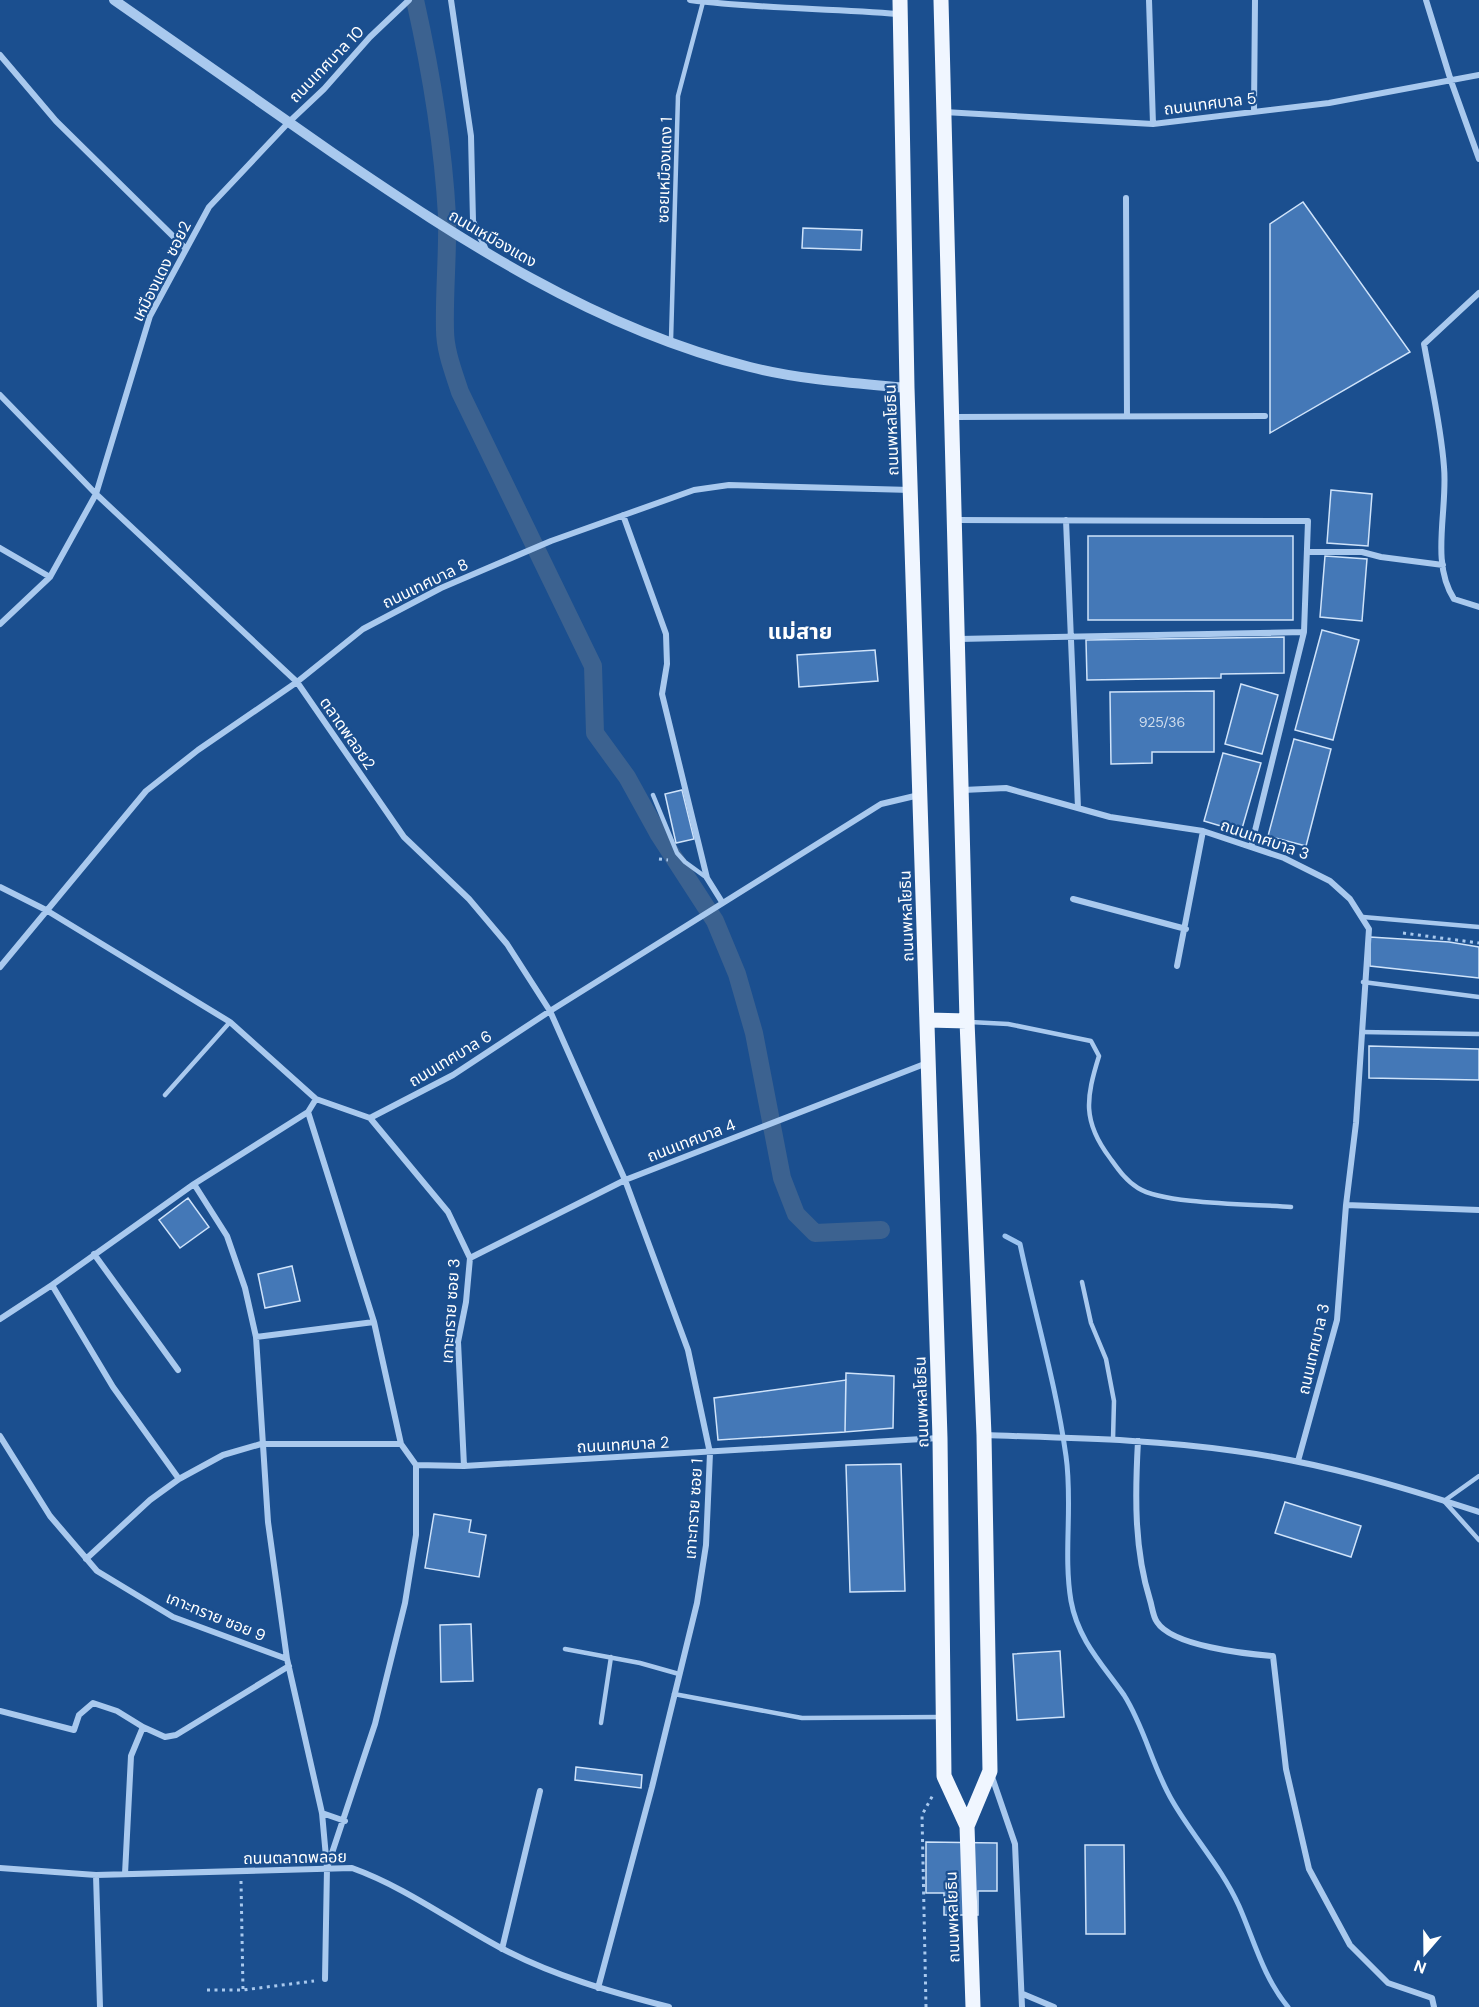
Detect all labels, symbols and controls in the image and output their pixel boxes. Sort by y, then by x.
street label: ถนนเทศบาล 10 [284,21,368,107]
street label: ถนนเทศบาล 5 [1163,87,1258,120]
street label: ซอยเหมืองแดง 1 [652,117,677,223]
street label: ถนนเหมืองแดง [445,205,541,272]
street label: เหมืองแดง ซอย2 [127,217,196,325]
street label: ถนนพหลโยธิน [879,384,904,476]
street label: ถนนเทศบาล 8 [379,554,472,613]
district label: แม่สาย [768,617,832,646]
street label: ตลาดพลอย2 [315,693,380,774]
house number: 925/36 [1139,713,1185,731]
street label: ถนนเทศบาล 3 [1218,814,1312,865]
street label: ถนนพหลโยธิน [894,870,919,962]
street label: ถนนเทศบาล 6 [405,1025,496,1091]
street label: ถนนเทศบาล 4 [644,1114,739,1167]
street label: เกาะทราย ซอย 3 [436,1258,465,1364]
street label: ถนนเทศบาล 3 [1293,1302,1334,1397]
street label: ถนนพหลโยธิน [909,1356,934,1448]
street label: ถนนเทศบาล 2 [576,1432,670,1457]
street label: เกาะทราย ซอย 1 [680,1458,707,1560]
street label: เกาะทราย ซอย 9 [163,1587,269,1646]
street label: ถนนตลาดพลอย [243,1846,347,1869]
street label: ถนนพหลโยธิน [940,1871,965,1963]
north arrow [1395,1923,1455,1983]
text: N [1411,1955,1429,1978]

